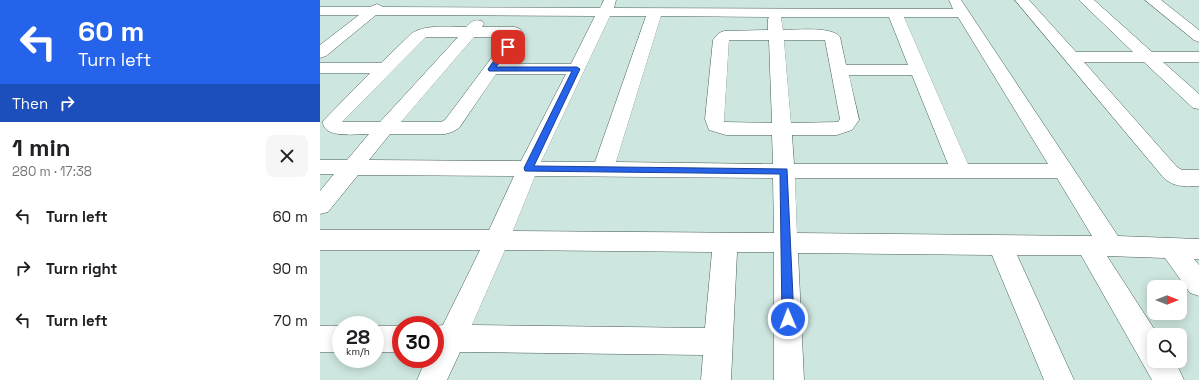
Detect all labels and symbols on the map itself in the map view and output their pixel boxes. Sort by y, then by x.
pin [491,30,525,64]
north arrow [1147,280,1187,320]
position arrow [767,298,809,340]
speed limit sign: 30 [392,316,444,368]

